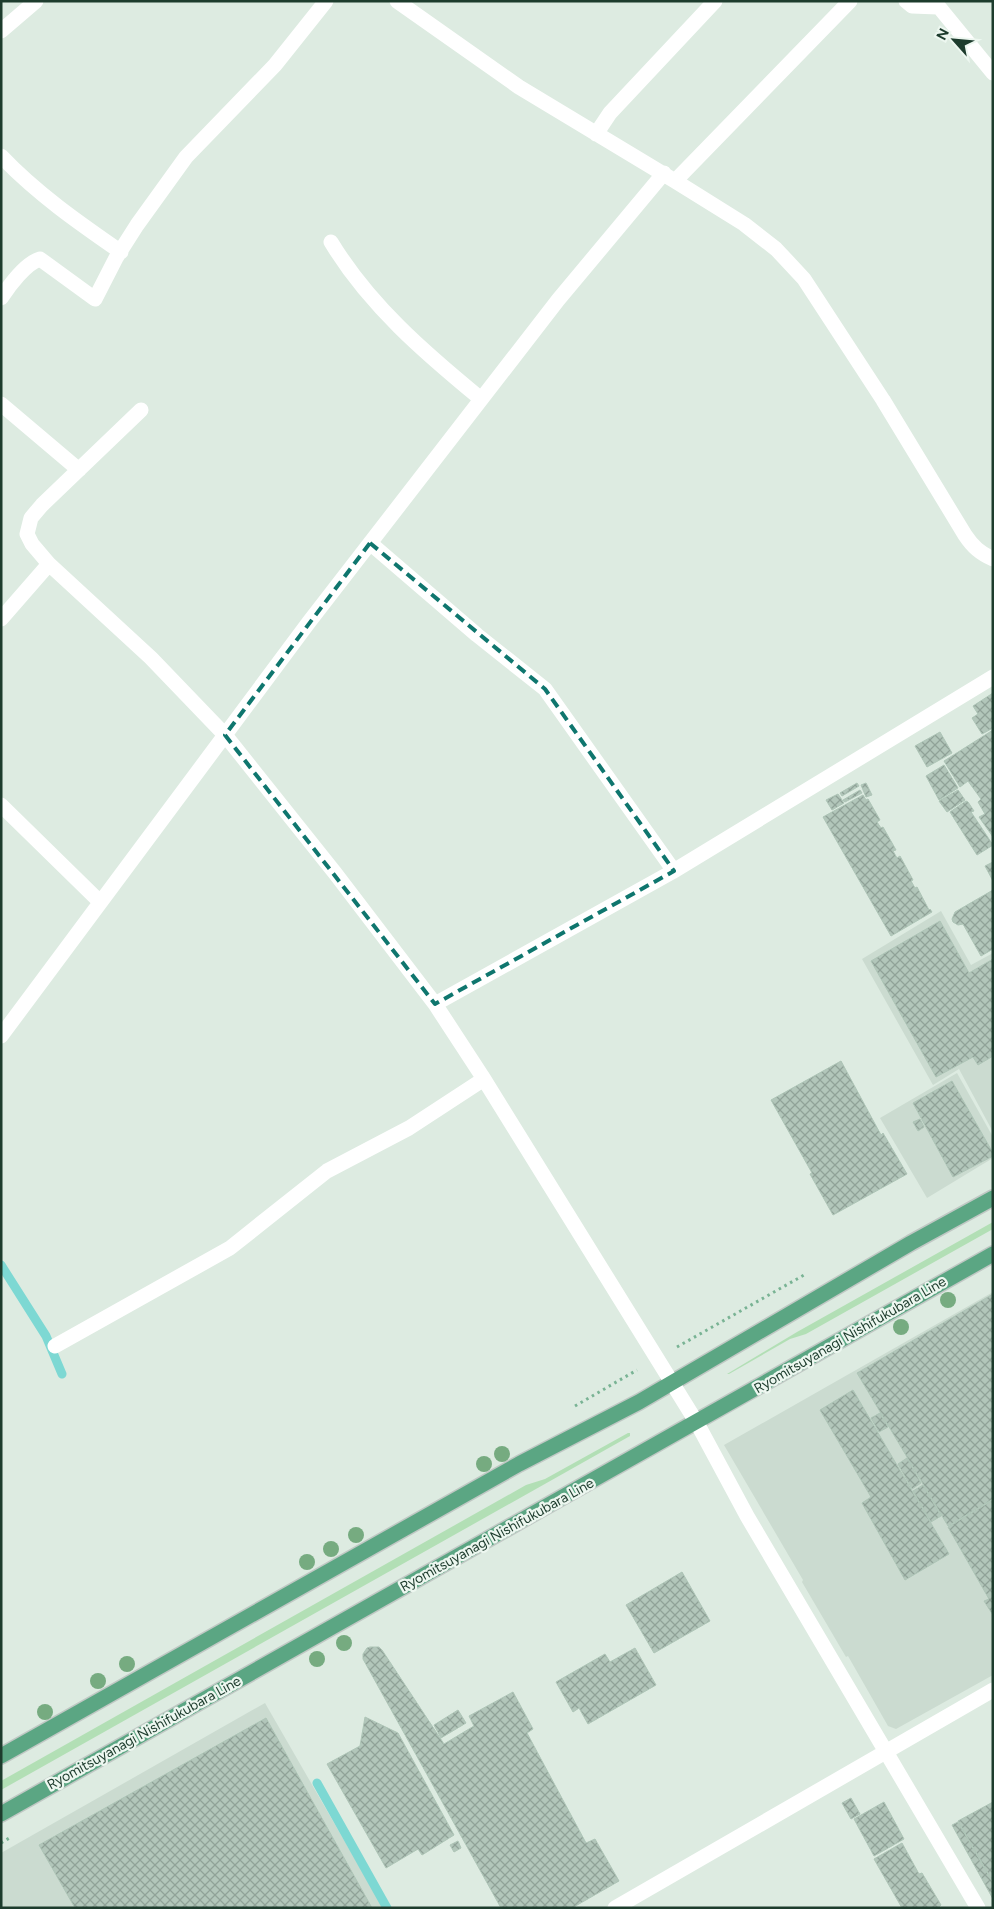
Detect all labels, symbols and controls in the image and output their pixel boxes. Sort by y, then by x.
north arrow [929,15,979,65]
text: N [933,26,953,43]
street label: Ryomitsuyanagi Nishifukubara Line [751,1273,949,1397]
street label: Ryomitsuyanagi Nishifukubara Line [397,1474,597,1596]
street label: Ryomitsuyanagi Nishifukubara Line [44,1672,244,1794]

